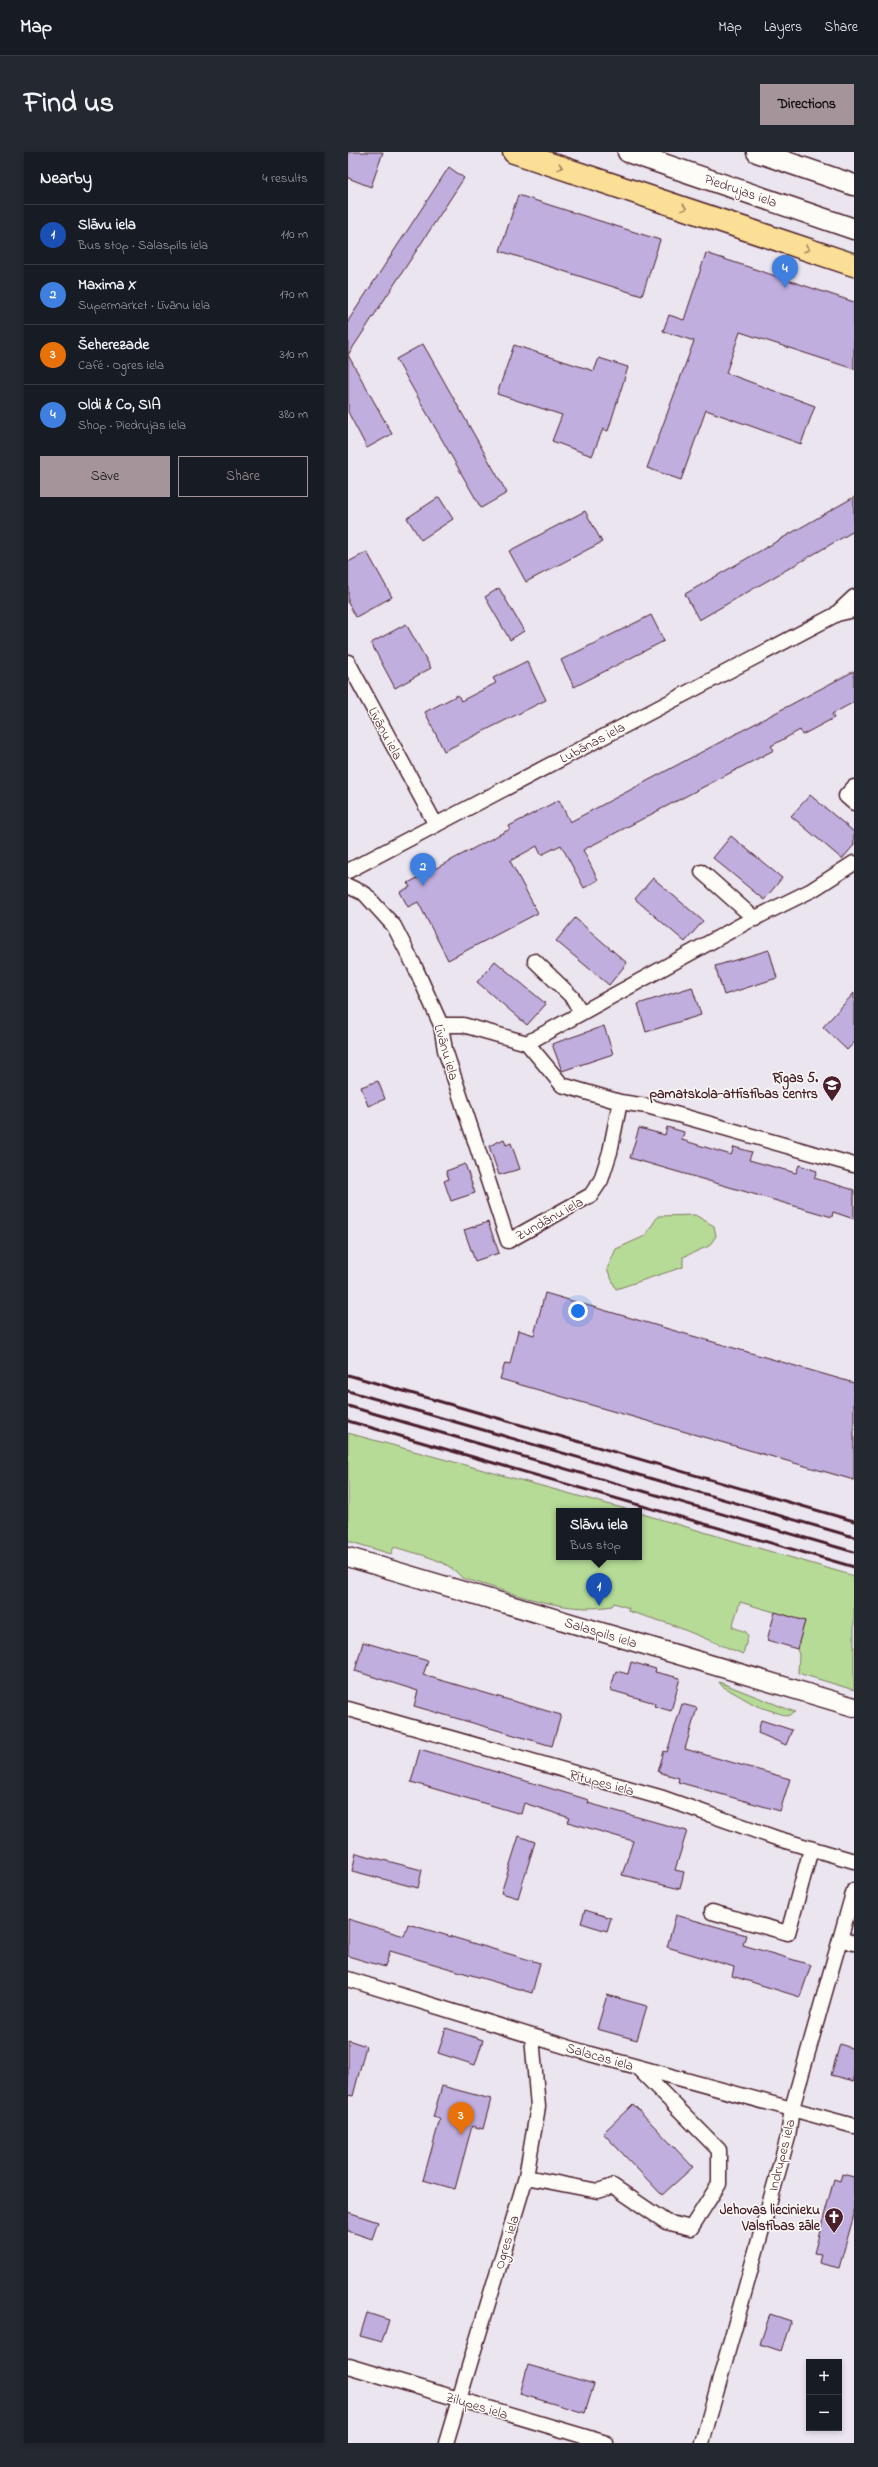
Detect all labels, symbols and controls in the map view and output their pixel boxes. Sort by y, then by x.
text: Map [20,14,52,41]
text: Map [718,17,742,38]
text: Layers [764,17,802,38]
text: Share [824,17,858,38]
text: Find us [24,84,114,125]
button: Directions [760,84,854,125]
one-way arrow [557,163,564,171]
text: Nearby [40,166,92,191]
text: 4 results [262,169,308,188]
street label: Piedrujas iela [701,169,780,214]
one-way arrow [680,203,687,212]
text: Slāvu iela [78,214,136,236]
text: 1 [51,225,55,244]
text: 110 m [281,225,308,244]
text: Bus stop · Salaspils iela [78,236,208,255]
one-way arrow [803,244,810,253]
pin: 4 [772,255,798,288]
text: Maxima X [78,274,137,296]
text: 2 [50,285,56,304]
text: 170 m [280,285,308,304]
text: Supermarket · Līvānu iela [78,296,210,315]
text: Šeherezade [78,334,149,356]
text: 3 [50,345,56,364]
text: 310 m [280,345,308,364]
text: Café · Ogres iela [78,356,164,375]
text: Oldi & Co, SIA [78,394,161,416]
text: 4 [50,405,56,424]
text: 380 m [279,405,308,424]
text: Shop · Piedrujas iela [78,416,186,435]
button: Save [40,456,170,497]
button: Share [178,456,308,497]
street label: Līvānu iela [362,703,407,764]
street label: Lubānas iela [556,717,629,769]
pin: 2 [410,853,436,886]
street label: Līvānu iela [428,1022,464,1083]
place label: Rīgas 5. pamatskola-attīstības centrs [649,1068,818,1105]
school or university icon: Rīgas 5. pamatskola-attīstības centrs [821,1074,843,1102]
street label: Zundānu iela [512,1192,588,1247]
your location [568,1301,588,1321]
popup [556,1508,642,1560]
text: Slāvu iela [570,1514,628,1536]
text: Bus stop [570,1536,621,1555]
pin: 1 [586,1573,612,1606]
street label: Salaspils iela [561,1612,640,1654]
street label: Rītupes iela [567,1765,636,1802]
street label: Salacas iela [563,2038,636,2077]
pin: 3 [448,2102,474,2135]
street label: Indrupes iela [763,2117,802,2194]
place label: Jehovas liecinieku Valstības zāle [720,2200,821,2237]
church icon: Jehovas liecinieku Valstības zāle [823,2206,845,2234]
street label: Ogres iela [489,2213,527,2272]
map controls [806,2359,842,2431]
button: + [806,2359,842,2395]
street label: Zilupes iela [443,2387,510,2426]
button: − [806,2395,842,2431]

